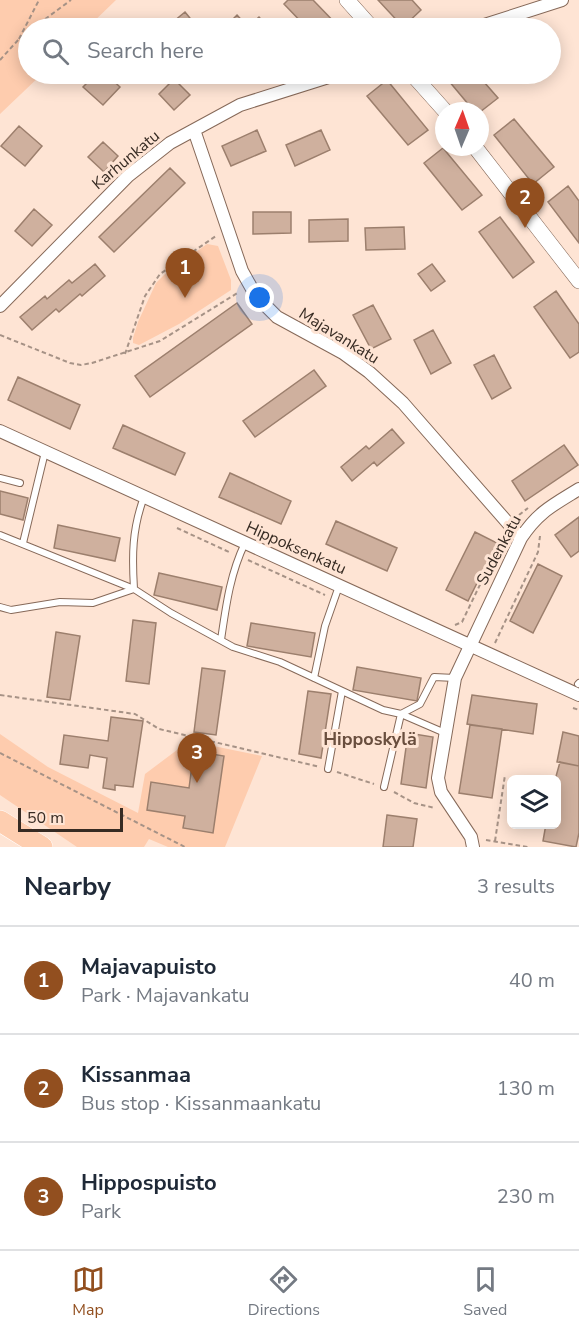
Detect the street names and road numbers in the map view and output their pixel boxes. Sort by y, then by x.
street label: Karhunkatu [87,125,165,195]
street label: Majavankatu [295,303,383,369]
street label: Sudenkatu [471,511,527,589]
street label: Hippoksenkatu [242,516,350,580]

